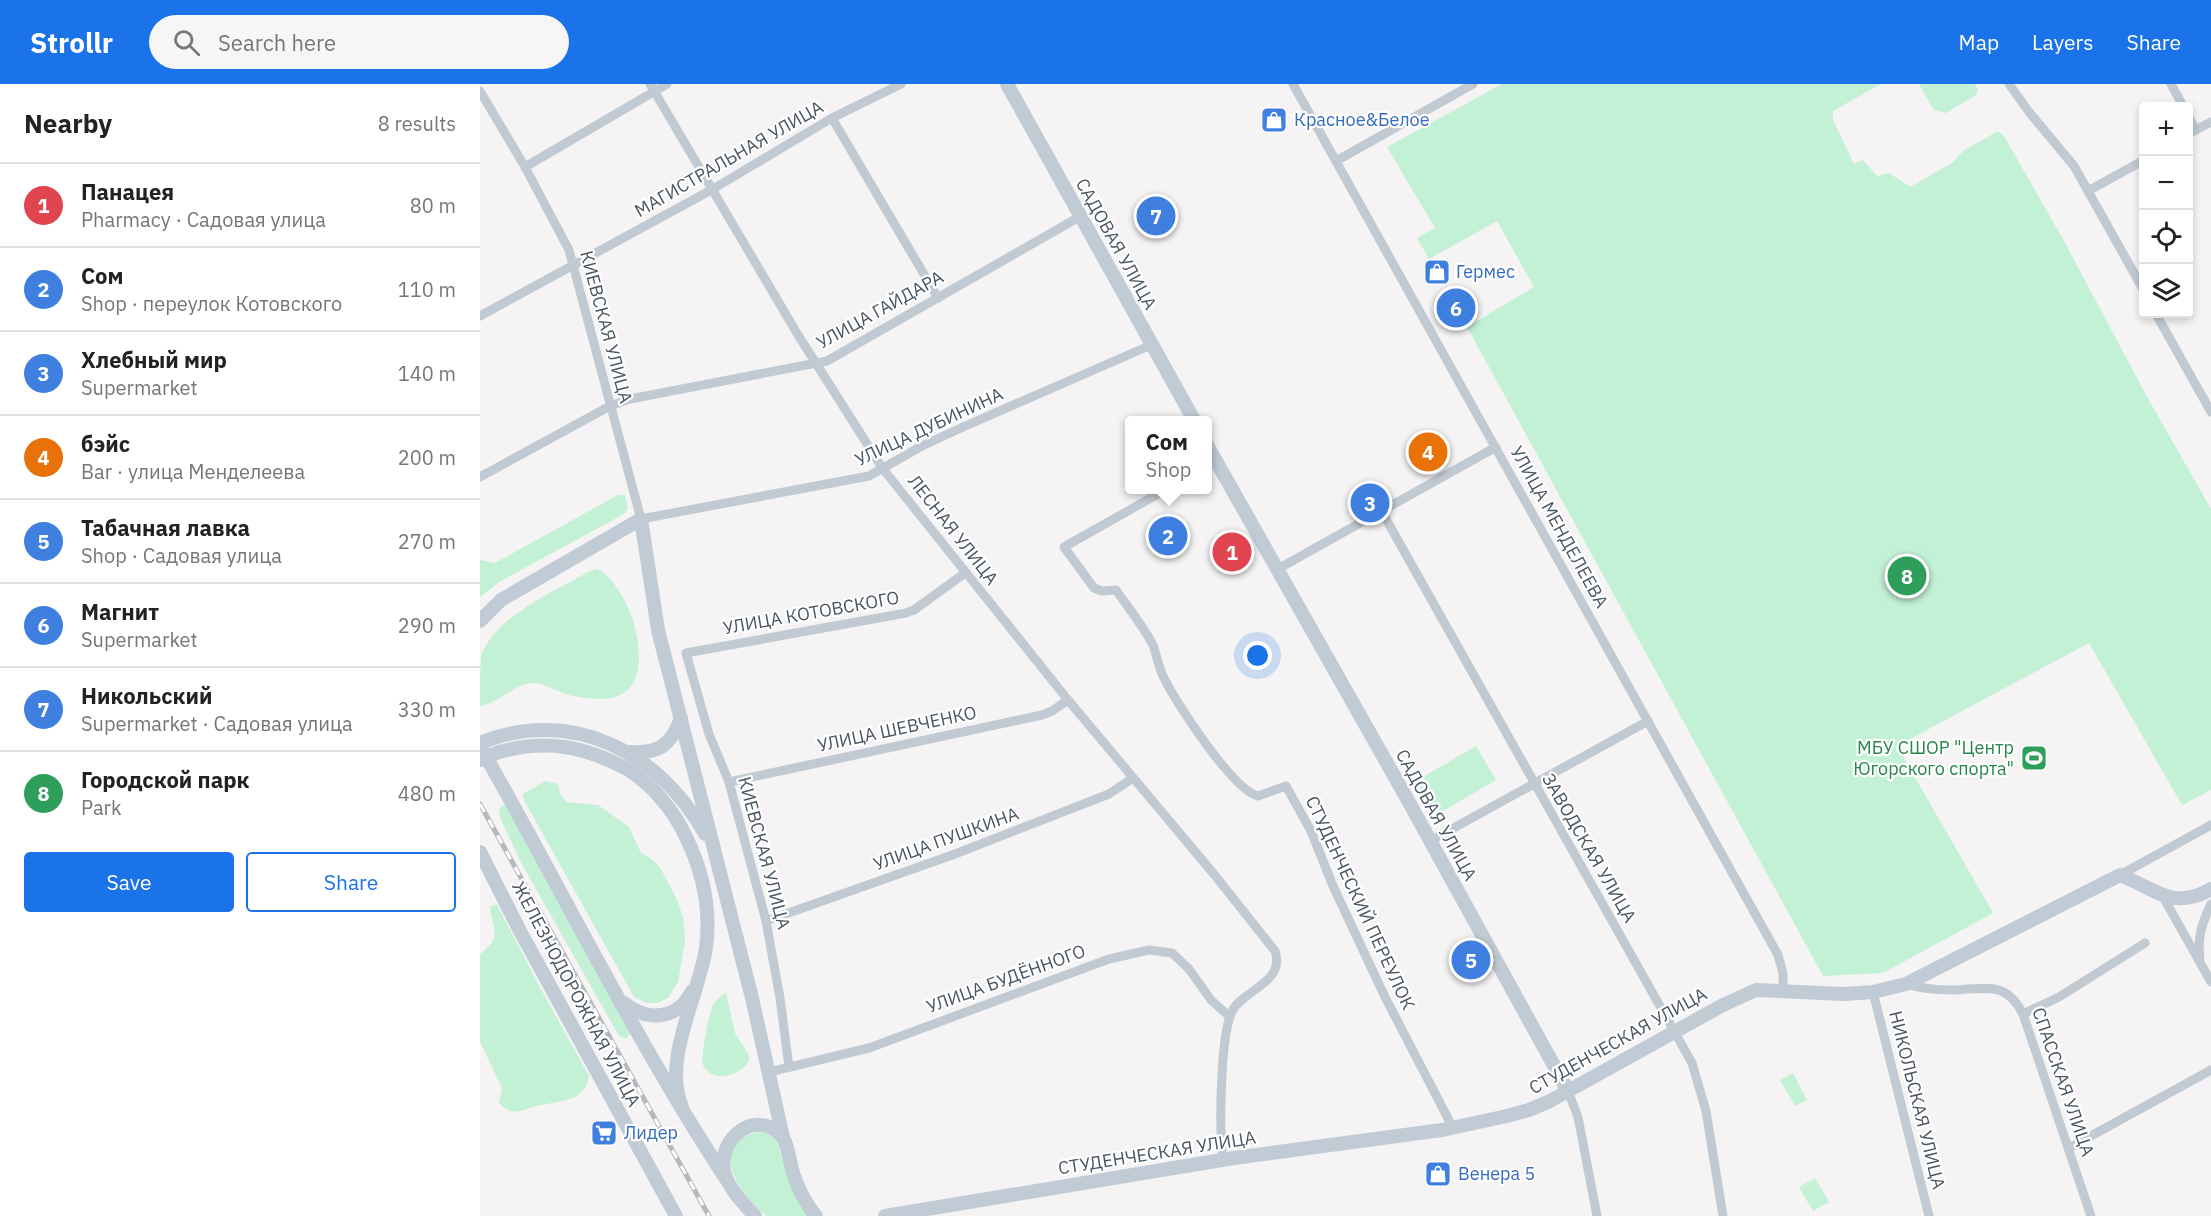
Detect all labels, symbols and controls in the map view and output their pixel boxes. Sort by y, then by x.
search box [149,15,569,69]
text: Strollr [30,24,113,61]
icon: search [170,26,203,59]
text: Search here [218,28,336,57]
text: Map [1959,28,1999,56]
text: Layers [2032,28,2094,56]
text: Share [2127,28,2181,56]
street label: МАГИСТРАЛЬНАЯ УЛИЦА [630,95,828,222]
map controls [2139,102,2193,318]
button: + [2139,102,2193,156]
shop icon: Красное&Белое [1259,105,1289,135]
text: Nearby [24,106,112,140]
place label: Красное&Белое [1294,108,1430,131]
text: 8 results [378,110,456,137]
button: − [2139,156,2193,210]
street label: САДОВАЯ УЛИЦА [1071,174,1162,314]
text: Панацея [81,177,174,206]
text: 1 [38,192,50,219]
text: 80 m [410,192,456,219]
pin: 7 [1136,194,1176,238]
text: Pharmacy · Садовая улица [81,206,326,233]
button: locate [2139,210,2193,264]
street label: КИЕВСКАЯ УЛИЦА [575,248,638,406]
shop icon: Гермес [1422,257,1452,287]
place label: Гермес [1456,260,1515,283]
text: Сом [81,261,123,290]
button: layers [2139,264,2193,318]
street label: УЛИЦА ГАЙДАРА [812,265,948,354]
text: 2 [38,276,50,303]
text: 110 m [398,276,456,303]
pin: 6 [1436,286,1476,330]
text: Shop · переулок Котовского [81,290,342,317]
text: Хлебный мир [81,345,227,374]
text: 3 [38,360,50,387]
text: 140 m [398,360,456,387]
text: Supermarket [81,374,198,401]
street label: УЛИЦА ДУБИНИНА [851,382,1007,471]
popup [1125,416,1212,494]
text: Сом [1146,427,1188,456]
text: бэйс [81,429,130,458]
pin: 4 [1408,430,1448,475]
street label: УЛИЦА МЕНДЕЛЕЕВА [1505,442,1614,612]
text: 4 [38,444,50,471]
text: 200 m [398,444,456,471]
text: Shop [1146,456,1191,483]
text: Bar · улица Менделеева [81,458,305,485]
street label: ЛЕСНАЯ УЛИЦА [903,470,1004,590]
pin: 3 [1350,480,1390,526]
text: Табачная лавка [81,513,250,542]
pin: 2 [1148,514,1188,558]
text: 5 [38,528,50,555]
text: 270 m [398,528,456,555]
pin: 1 [1212,530,1251,574]
text: Shop · Садовая улица [81,542,282,569]
pin: 8 [1888,554,1926,598]
street label: УЛИЦА КОТОВСКОГО [721,586,901,639]
text: Магнит [81,597,159,626]
text: 6 [38,612,50,639]
text: 290 m [398,612,456,639]
text: Supermarket [81,626,198,653]
your location [1243,641,1272,670]
text: Никольский [81,681,212,710]
text: 7 [38,696,50,723]
text: 330 m [398,696,456,723]
street label: УЛИЦА ШЕВЧЕНКО [815,700,979,757]
text: Supermarket · Садовая улица [81,710,353,737]
place label: МБУ СШОР "Центр Югорского спорта" [1853,736,2014,780]
sports icon: МБУ СШОР "Центр Югорского спорта" [2019,743,2049,773]
street label: САДОВАЯ УЛИЦА [1391,745,1482,885]
text: Городской парк [81,765,250,794]
street label: ЗАВОДСКАЯ УЛИЦА [1537,769,1642,927]
street label: КИЕВСКАЯ УЛИЦА [733,774,796,932]
text: 8 [38,780,50,807]
text: 480 m [398,780,456,807]
street label: СТУДЕНЧЕСКИЙ ПЕРЕУЛОК [1301,792,1420,1014]
text: Park [81,794,121,821]
street label: УЛИЦА ПУШКИНА [870,801,1022,876]
button: Save [24,852,234,912]
button: Share [246,852,456,912]
street label: ЖЕЛЕЗНОДОРОЖНАЯ УЛИЦА [507,877,646,1111]
pin: 5 [1452,938,1490,982]
street label: УЛИЦА БУДЁННОГО [923,939,1088,1018]
street label: СТУДЕНЧЕСКАЯ УЛИЦА [1525,982,1711,1099]
street label: СПАССКАЯ УЛИЦА [2027,1004,2100,1160]
street label: НИКОЛЬСКАЯ УЛИЦА [1884,1008,1951,1192]
supermarket icon: Лидер [589,1118,619,1148]
place label: Лидер [624,1121,678,1144]
street label: СТУДЕНЧЕСКАЯ УЛИЦА [1057,1125,1258,1179]
shop icon: Венера 5 [1423,1159,1453,1189]
place label: Венера 5 [1458,1162,1535,1185]

